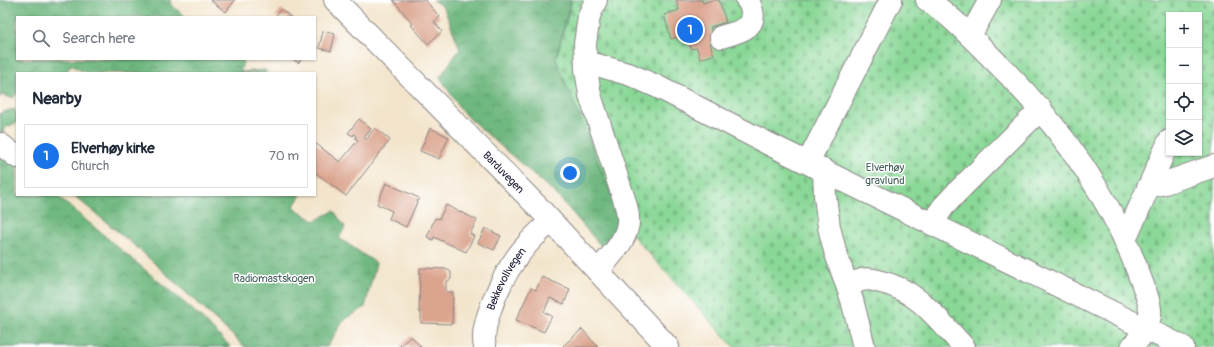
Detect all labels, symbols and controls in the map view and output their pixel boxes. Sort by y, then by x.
map controls [1166,12,1202,156]
button: + [1166,12,1202,48]
pin: 1 [677,15,703,45]
search box [16,16,316,60]
icon: search [30,27,52,49]
text: Search here [62,29,135,48]
button: − [1166,48,1202,84]
button: locate [1166,84,1202,120]
text: Nearby [32,88,81,109]
button: layers [1166,120,1202,156]
text: Elverhøy kirke [71,139,155,158]
text: 1 [43,148,49,164]
text: 70 m [269,148,299,164]
street label: Barduvegen [480,148,527,196]
text: Church [71,158,109,174]
park label: Elverhøy gravlund [865,161,905,187]
your location [560,163,580,183]
street label: Bekkevollvegen [484,245,528,312]
park label: Radiomastskogen [233,272,315,285]

